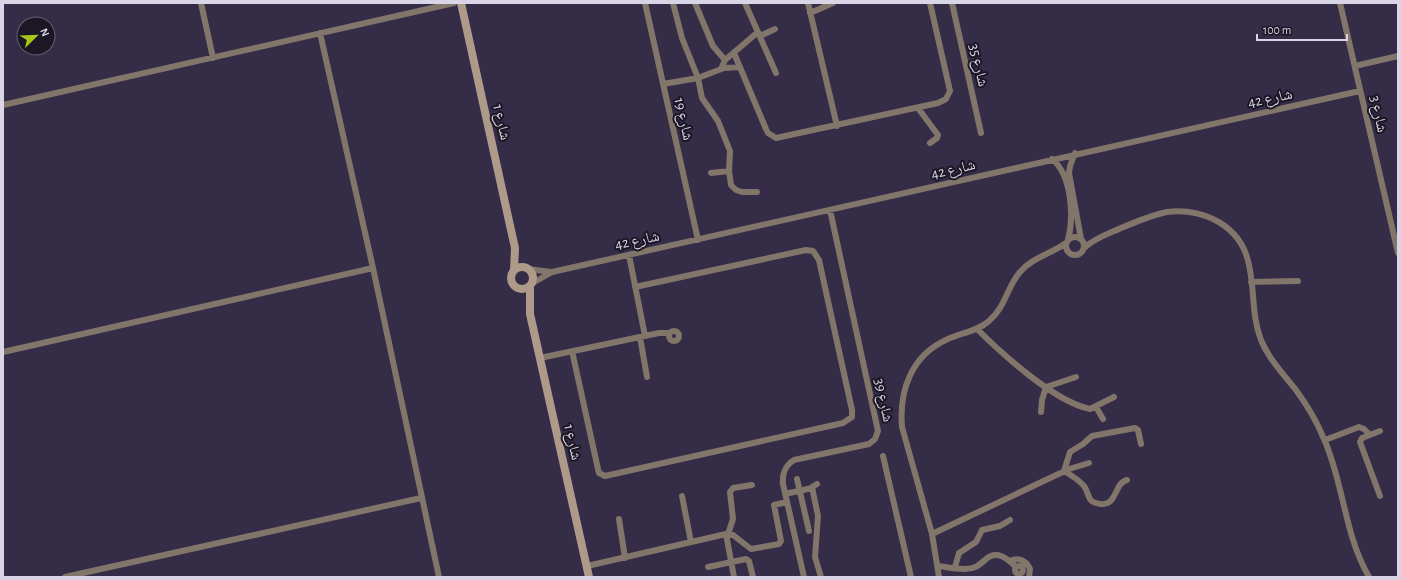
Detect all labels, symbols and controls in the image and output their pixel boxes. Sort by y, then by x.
north arrow [16,16,56,56]
scale bar [1257,16,1347,42]
text: 100 m [1263,24,1291,36]
text: N [38,27,51,38]
street label: شارع 35 [964,42,991,89]
street label: شارع 42 [1247,86,1294,112]
street label: شارع 3 [1365,94,1390,134]
street label: شارع 19 [669,96,696,142]
street label: شارع 1 [488,103,513,142]
street label: شارع 42 [929,157,977,184]
street label: شارع 42 [614,228,661,254]
street label: شارع 39 [870,377,895,424]
street label: شارع 1 [559,423,584,462]

